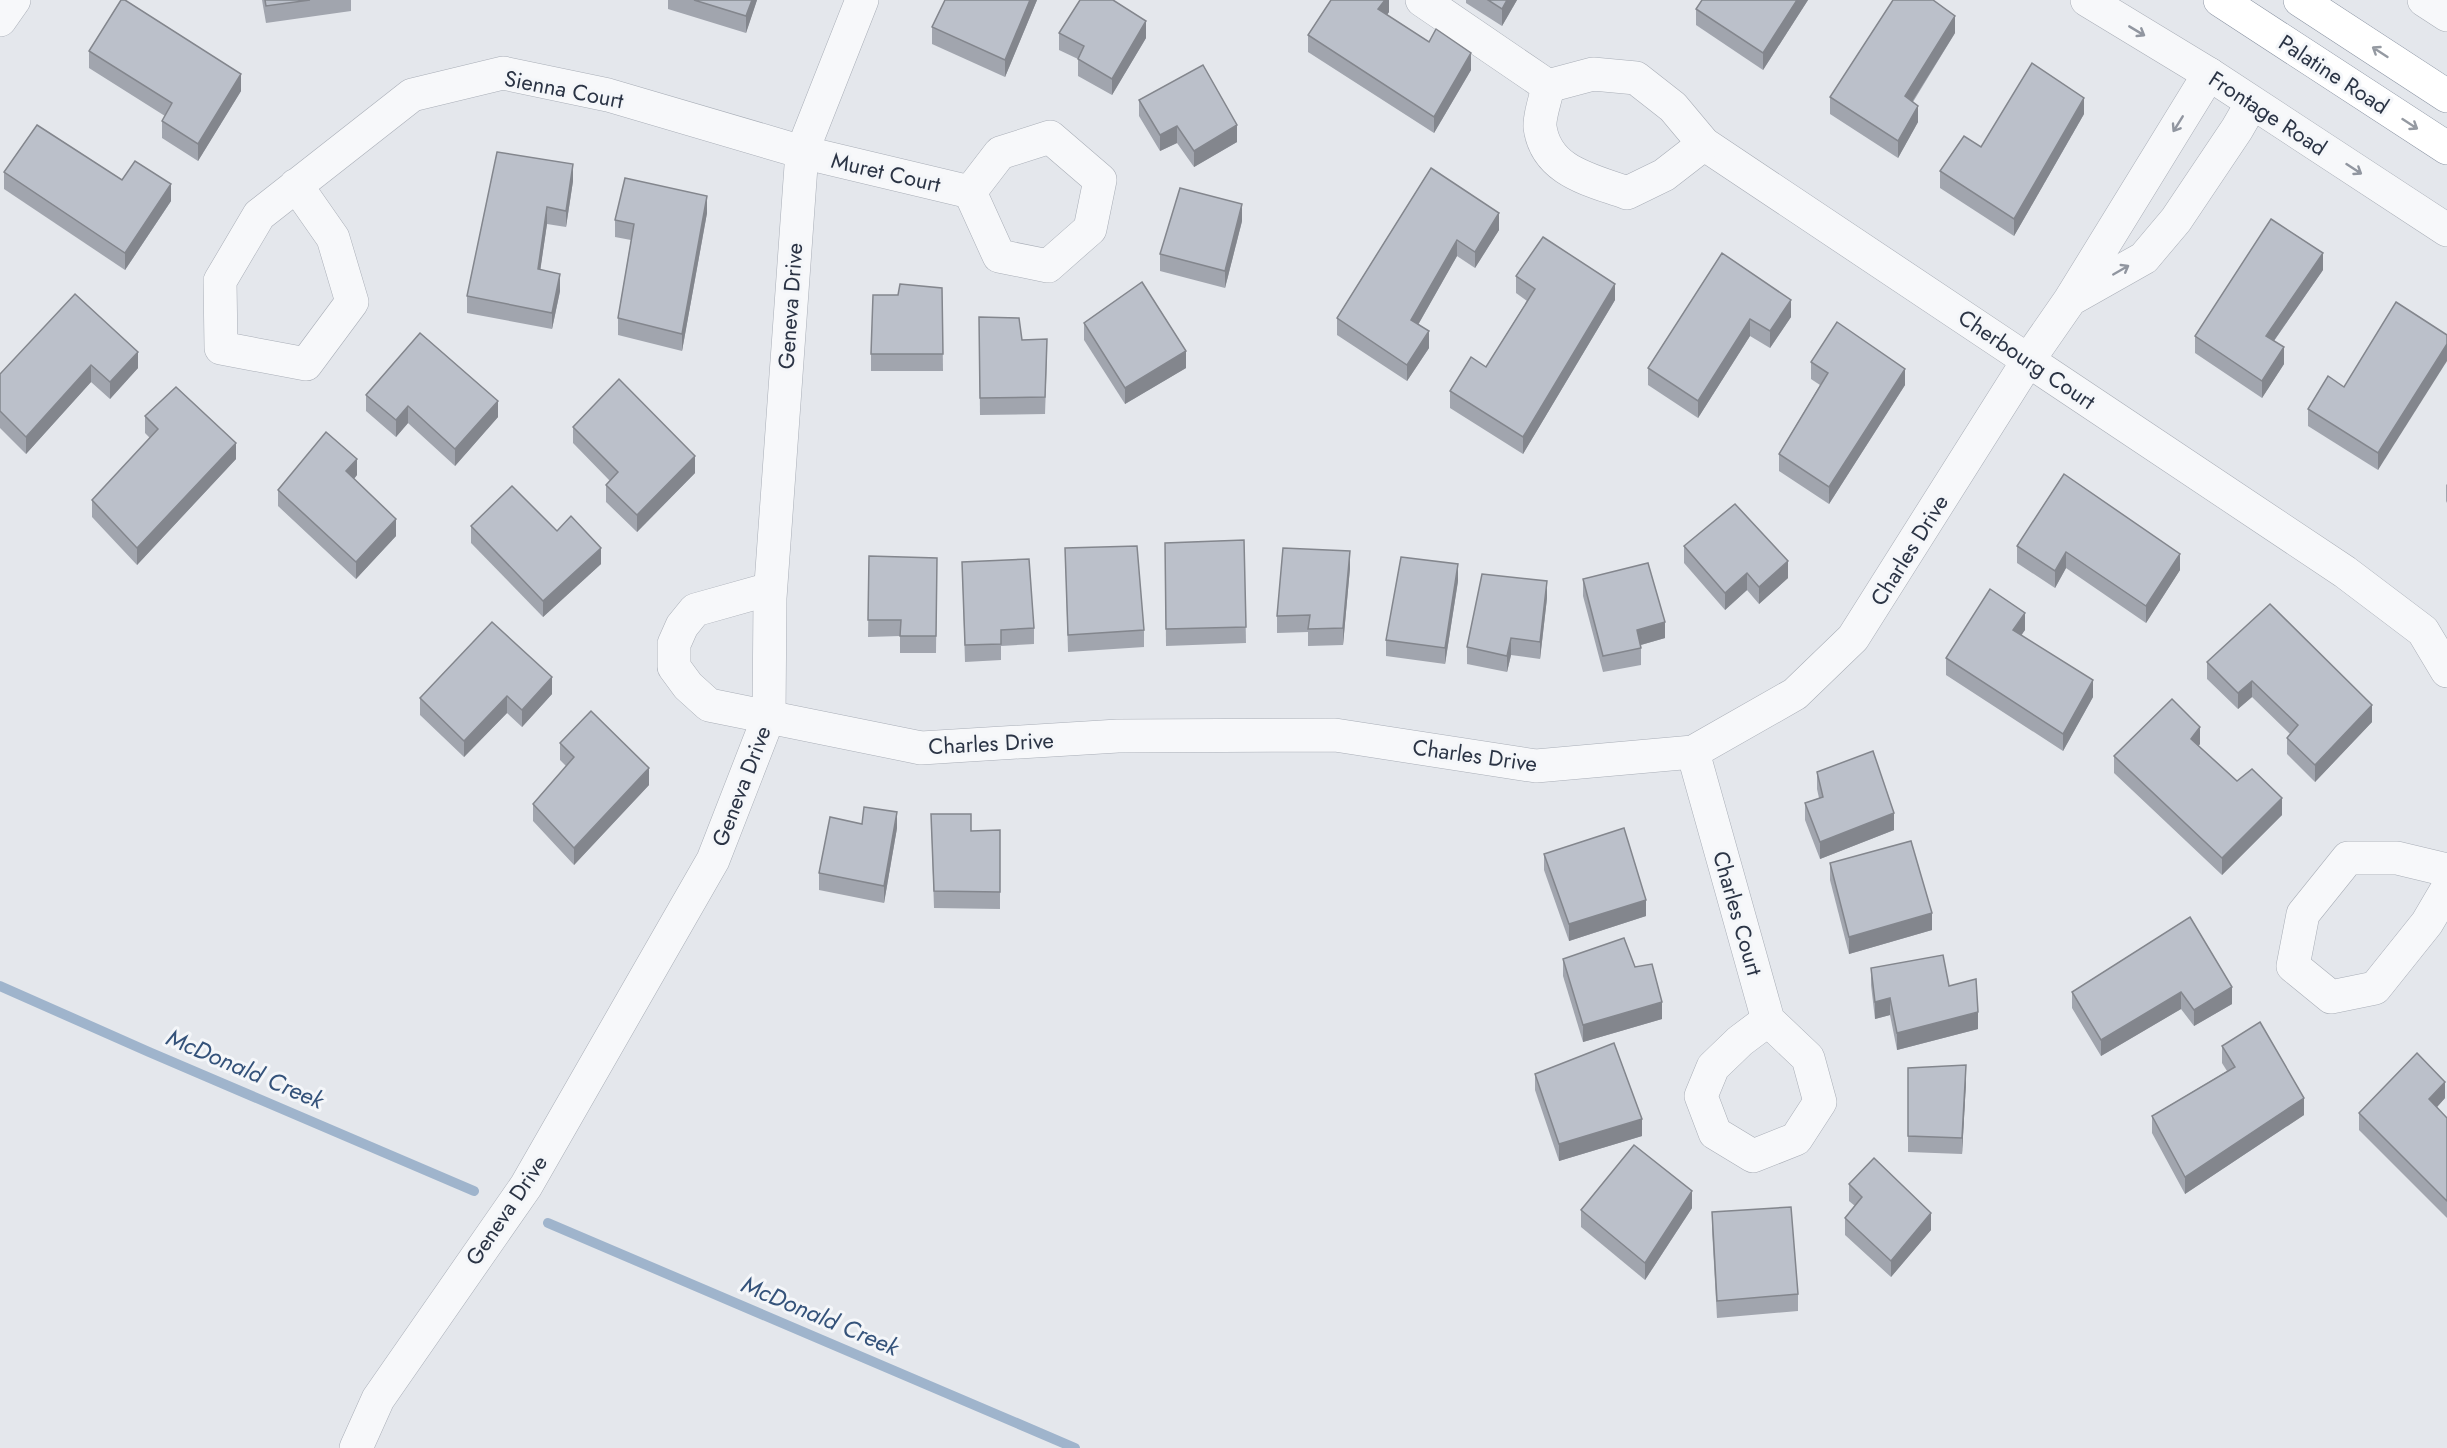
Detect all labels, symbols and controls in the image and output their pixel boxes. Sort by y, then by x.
one-way arrow [2128,25,2145,37]
street label: Palatine Road [2273,26,2395,122]
one-way arrow [2372,46,2389,59]
street label: Sienna Court [502,62,627,116]
street label: Frontage Road [2203,63,2333,163]
one-way arrow [2172,115,2184,132]
one-way arrow [2401,118,2418,130]
street label: Muret Court [828,144,944,200]
one-way arrow [2345,163,2362,175]
street label: Geneva Drive [770,242,810,370]
one-way arrow [2112,264,2129,276]
street label: Cherbourg Court [1952,301,2103,417]
street label: Charles Drive [1862,488,1956,612]
street label: Geneva Drive [703,721,779,851]
street label: Charles Drive [927,724,1055,762]
street label: Charles Drive [1411,730,1539,780]
street label: Charles Court [1705,847,1771,980]
water label: McDonald Creek [161,1020,331,1118]
street label: Geneva Drive [457,1149,555,1271]
water label: McDonald Creek [736,1267,906,1365]

